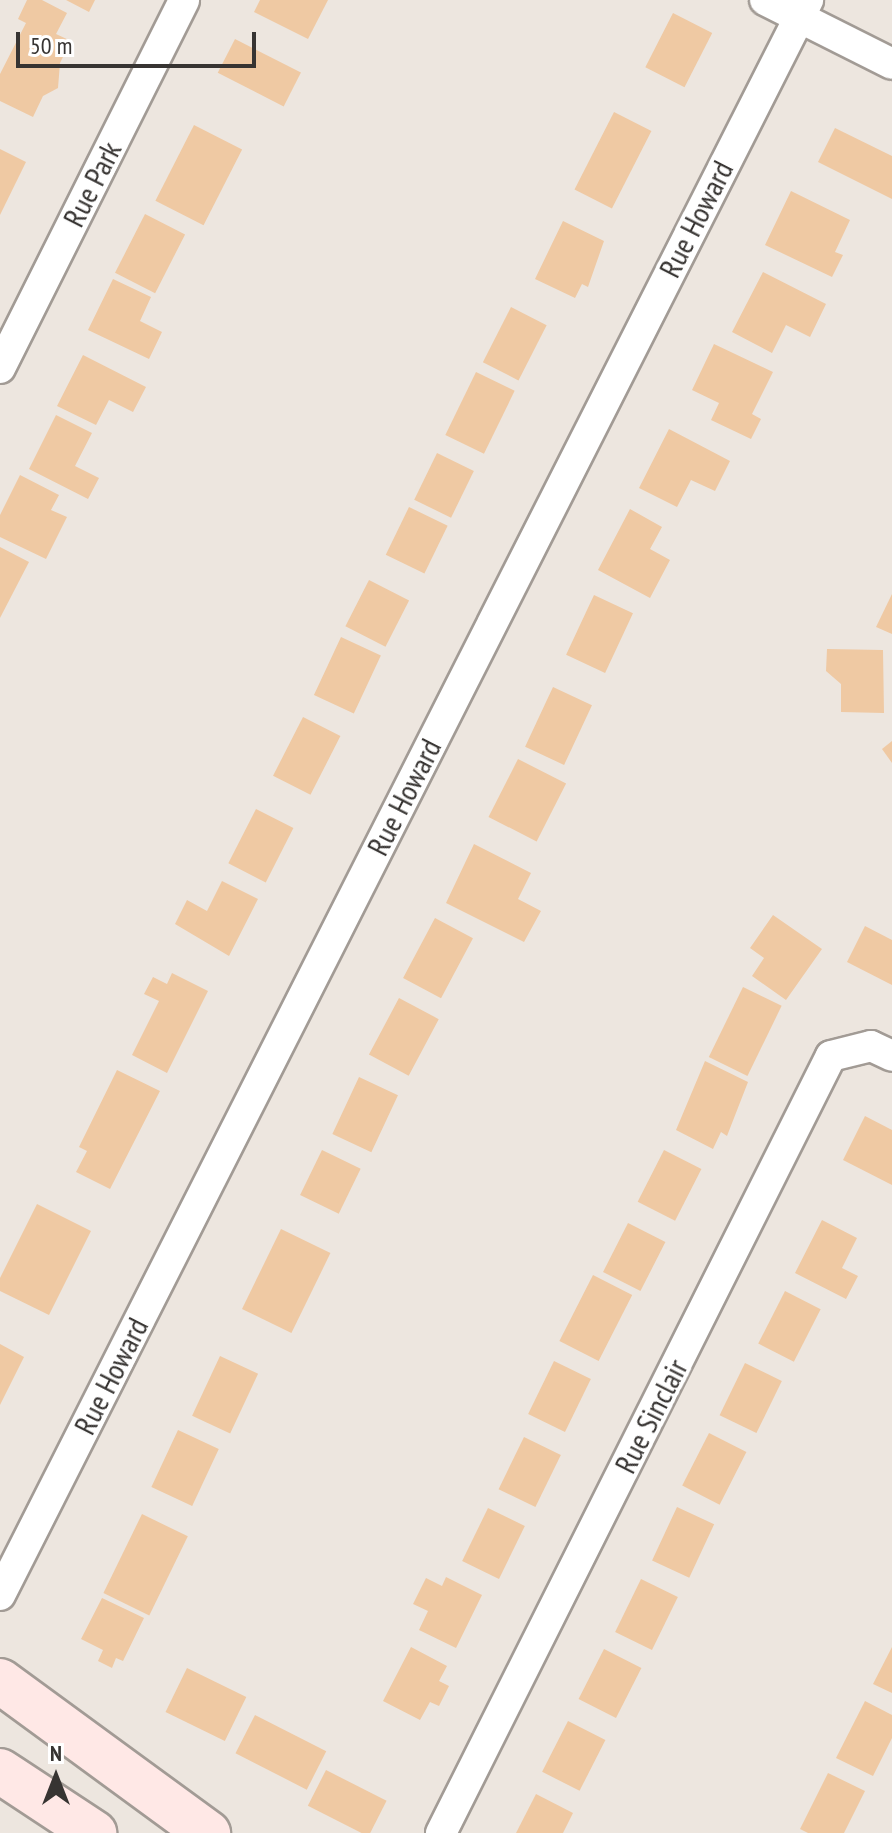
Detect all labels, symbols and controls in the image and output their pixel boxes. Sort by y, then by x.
scale bar [20,16,260,66]
text: 50 m [30,30,72,61]
street label: Rue Park [55,135,129,233]
street label: Rue Howard [651,155,741,283]
street label: Rue Howard [359,733,449,861]
street label: Rue Howard [66,1312,156,1440]
street label: Rue Sinclair [607,1353,695,1479]
north arrow [16,1737,96,1817]
text: N [50,1739,62,1767]

